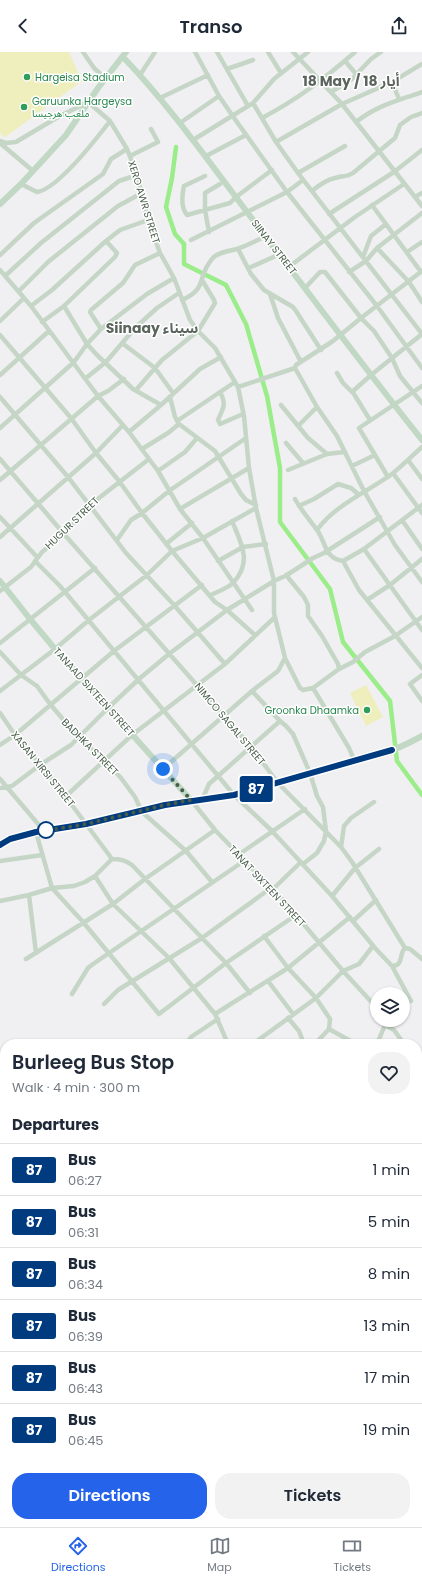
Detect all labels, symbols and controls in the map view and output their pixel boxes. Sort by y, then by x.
text: Transo [179,14,243,39]
icon: back [12,15,34,37]
icon: share [388,15,410,37]
place label: Hargeisa Stadium [35,70,125,85]
district label: 18 May / 18 أيار [302,71,400,91]
marker: Hargeisa Stadium [22,72,32,82]
place label: Garuunka Hargeysa ملعب هرجيسا [32,94,132,121]
marker: Garuunka Hargeysa ملعب هرجيسا [19,102,29,112]
street label: XERO AWR STREET [124,159,164,246]
street label: SIINAY STREET [248,216,301,278]
district label: Siinaay سيناء [106,318,198,338]
street label: HUGUR STREET [42,493,103,553]
street label: TANAAD SIXTEEN STREET [50,644,139,740]
street label: NIMCO SAGAL STREET [191,680,269,769]
place label: Groonka Dhaamka [265,703,359,718]
marker: Groonka Dhaamka [362,705,372,715]
street label: BADHKA STREET [58,715,122,779]
street label: XASAN XIRSI STREET [8,728,79,811]
your location [153,759,173,779]
line badge: 87 [238,776,274,802]
text: 87 [248,779,264,799]
unlabelled marker [37,821,55,839]
street label: TANAT SIXTEEN STREET [225,842,309,931]
map controls [370,987,410,1027]
button: layers [370,987,410,1027]
text: Burleeg Bus Stop [12,1049,174,1076]
button: heart [368,1052,410,1094]
text: Walk · 4 min · 300 m [12,1078,140,1097]
text: Departures [12,1114,99,1135]
text: Bus [68,1149,96,1170]
text: 1 min [372,1159,410,1180]
text: 87 [26,1160,42,1180]
text: 06:27 [68,1171,102,1190]
text: Bus [68,1201,96,1222]
text: 5 min [368,1211,410,1232]
text: 87 [26,1212,42,1232]
text: 06:31 [68,1223,99,1242]
text: Bus [68,1253,96,1274]
text: 8 min [368,1263,410,1284]
text: 87 [26,1264,42,1284]
text: 06:34 [68,1275,103,1294]
text: Bus [68,1305,96,1326]
text: 13 min [364,1315,410,1336]
text: 87 [26,1316,42,1336]
text: 06:39 [68,1327,103,1346]
text: Bus [68,1357,96,1378]
text: 17 min [364,1367,410,1388]
text: 87 [26,1368,42,1388]
text: 06:43 [68,1379,103,1398]
text: Bus [68,1409,96,1430]
text: 19 min [363,1419,410,1440]
text: 87 [26,1420,42,1440]
text: 06:45 [68,1431,104,1450]
button: Directions [12,1473,207,1519]
button: Tickets [215,1473,410,1519]
tab: Directions [51,1535,106,1576]
tab: Map [207,1535,232,1576]
tab: Tickets [334,1535,371,1576]

